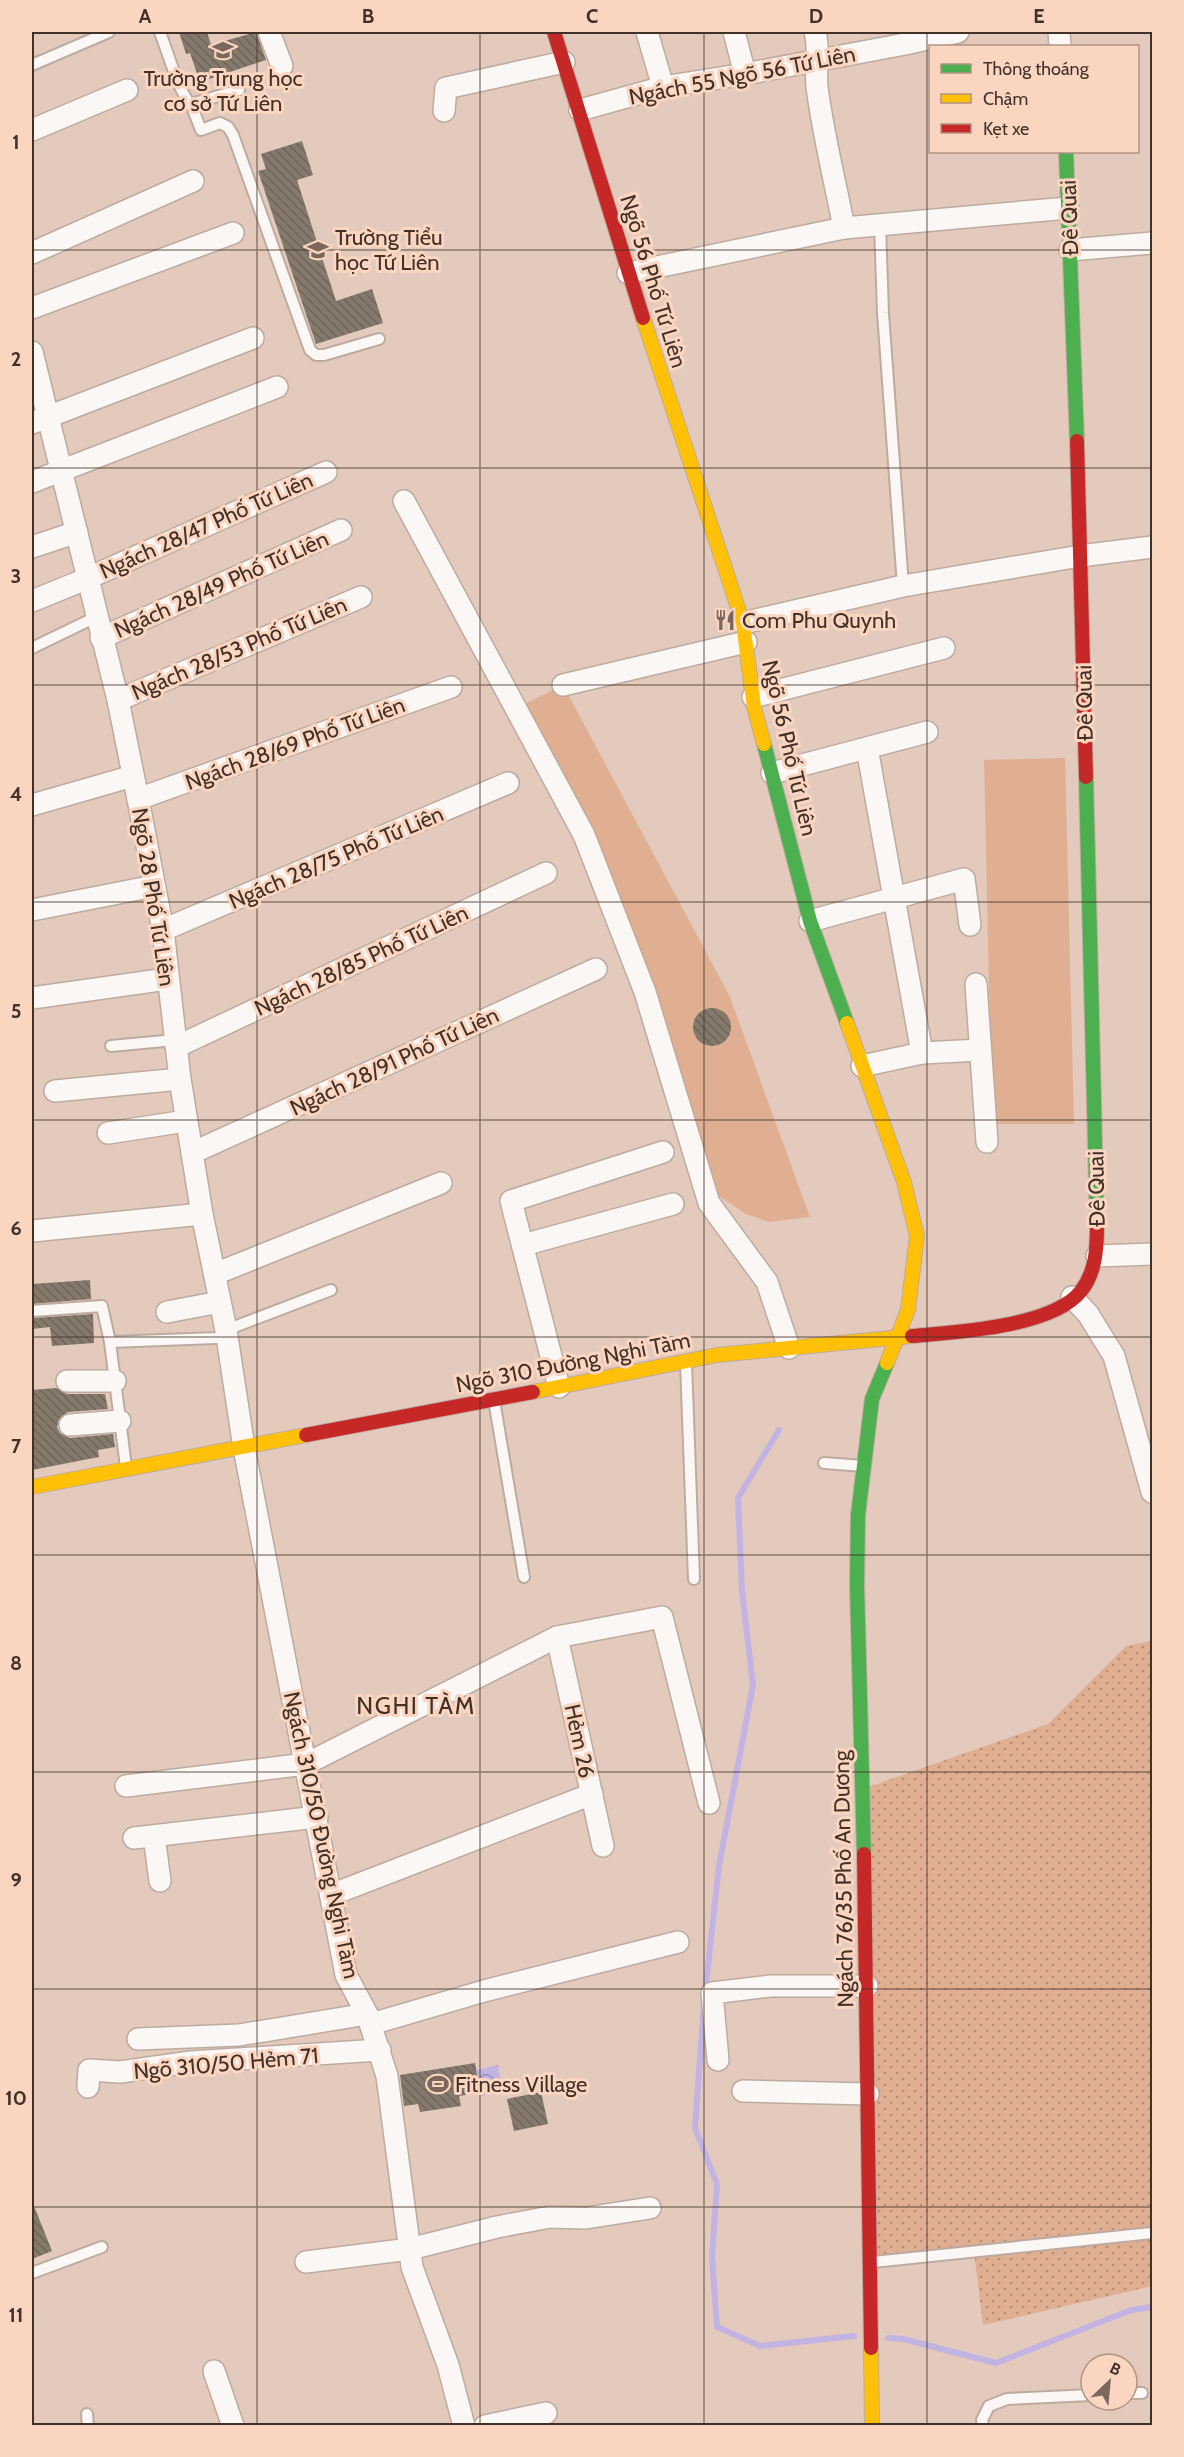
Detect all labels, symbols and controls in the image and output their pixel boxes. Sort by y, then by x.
text: A [139,4,152,28]
text: B [362,4,374,28]
text: C [586,4,598,28]
text: D [809,4,823,28]
text: E [1033,4,1045,28]
school or university icon: Trường Trung học cơ sở Tứ Liên [211,38,235,62]
street label: Ngách 55 Ngõ 56 Tứ Liên [626,40,858,111]
legend [929,45,1139,153]
text: Thông thoáng [983,58,1090,80]
place label: Trường Trung học cơ sở Tứ Liên [143,65,303,117]
text: Chậm [983,88,1028,110]
text: Kẹt xe [983,118,1029,140]
text: 1 [12,130,20,154]
street label: Đê Quai [1055,180,1084,256]
street label: Ngõ 56 Phố Tứ Liên [614,191,693,371]
place label: Trường Tiểu học Tứ Liên [335,224,443,276]
school or university icon: Trường Tiểu học Tứ Liên [306,238,330,262]
text: 2 [11,347,21,371]
street label: Ngách 28/47 Phố Tứ Liên [95,466,317,585]
street label: Ngách 28/49 Phố Tứ Liên [110,525,333,644]
text: 3 [11,564,21,588]
street label: Ngách 28/53 Phố Tứ Liên [127,591,351,706]
place label: Com Phu Quynh [742,607,896,634]
restaurant icon: Com Phu Quynh [713,608,737,632]
street label: Ngõ 56 Phố Tứ Liên [756,658,823,839]
street label: Đê Quai [1070,665,1099,741]
street label: Ngách 28/69 Phố Tứ Liên [182,691,409,796]
text: 4 [10,782,22,806]
street label: Ngách 28/75 Phố Tứ Liên [225,800,448,915]
street label: Ngõ 28 Phố Tứ Liên [126,806,181,988]
street label: Ngách 28/85 Phố Tứ Liên [250,899,472,1022]
text: 5 [11,999,21,1023]
street label: Ngách 28/91 Phố Tứ Liên [286,1001,503,1122]
street label: Đê Quai [1082,1151,1111,1227]
text: 6 [10,1216,22,1240]
street label: Ngõ 310 Đường Nghi Tàm [454,1327,693,1398]
text: 7 [11,1434,22,1458]
text: 8 [10,1651,22,1675]
street label: Ngách 310/50 Đường Nghi Tàm [278,1689,365,1981]
district label: NGHI TÀM [356,1691,476,1720]
street label: Hẻm 26 [559,1702,600,1780]
street label: Ngách 76/35 Phố An Dương [828,1749,859,2008]
text: 9 [10,1868,22,1892]
street label: Ngõ 310/50 Hẻm 71 [132,2042,320,2085]
place label: Fitness Village [455,2071,587,2098]
sports icon: Fitness Village [426,2072,450,2096]
text: 10 [5,2086,27,2110]
text: 11 [9,2303,23,2327]
north arrow [1079,2352,1139,2412]
text: B [1107,2358,1124,2380]

